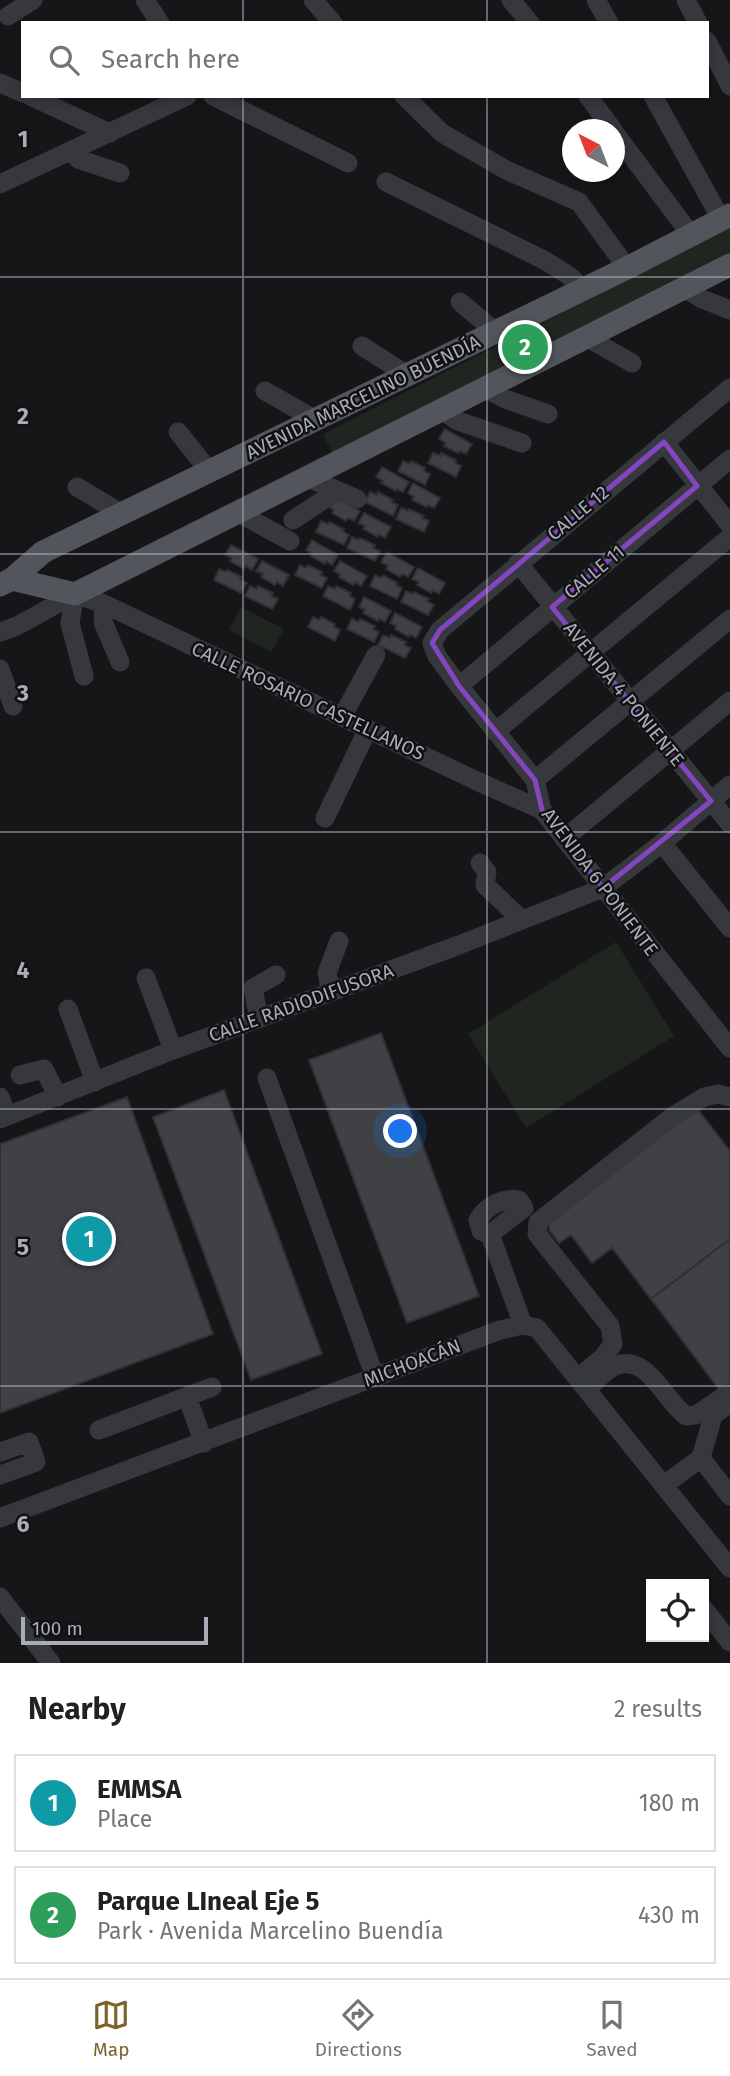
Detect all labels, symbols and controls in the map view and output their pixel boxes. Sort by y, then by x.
search box [21,21,709,98]
icon: search [45,41,83,79]
text: Search here [101,44,240,75]
north arrow [562,119,625,182]
text: 1 [18,125,28,153]
pin: 2 [502,321,548,373]
street label: AVENIDA MARCELINO BUENDÍA [242,330,484,464]
text: 2 [17,402,29,430]
street label: CALLE 12 [543,481,613,545]
street label: CALLE 11 [559,540,629,604]
street label: AVENIDA 4 PONIENTE [559,617,689,771]
street label: CALLE ROSARIO CASTELLANOS [188,637,428,765]
text: 3 [16,679,29,707]
street label: AVENIDA 6 PONIENTE [537,804,663,960]
text: 4 [17,956,30,984]
street label: CALLE RADIODIFUSORA [206,959,396,1047]
your location [383,1114,417,1148]
pin: 1 [66,1213,112,1265]
text: 5 [17,1233,29,1261]
street label: MICHOACÁN [360,1334,464,1392]
text: 6 [17,1510,30,1538]
map controls [646,1579,709,1642]
button: locate [646,1579,709,1642]
scale bar [21,1614,208,1646]
text: 100 m [32,1617,83,1640]
text: Nearby [28,1691,126,1727]
text: 2 results [614,1695,702,1723]
text: EMMSA [97,1774,181,1805]
text: 1 [48,1789,58,1817]
text: 180 m [639,1789,700,1817]
text: Place [97,1805,152,1833]
text: Parque LIneal Eje 5 [97,1886,319,1917]
text: 2 [47,1901,59,1929]
text: 430 m [638,1901,700,1929]
text: Park · Avenida Marcelino Buendía [97,1917,444,1945]
tab: Map [92,1996,130,2061]
tab: Directions [315,1996,402,2061]
tab: Saved [586,1996,638,2061]

